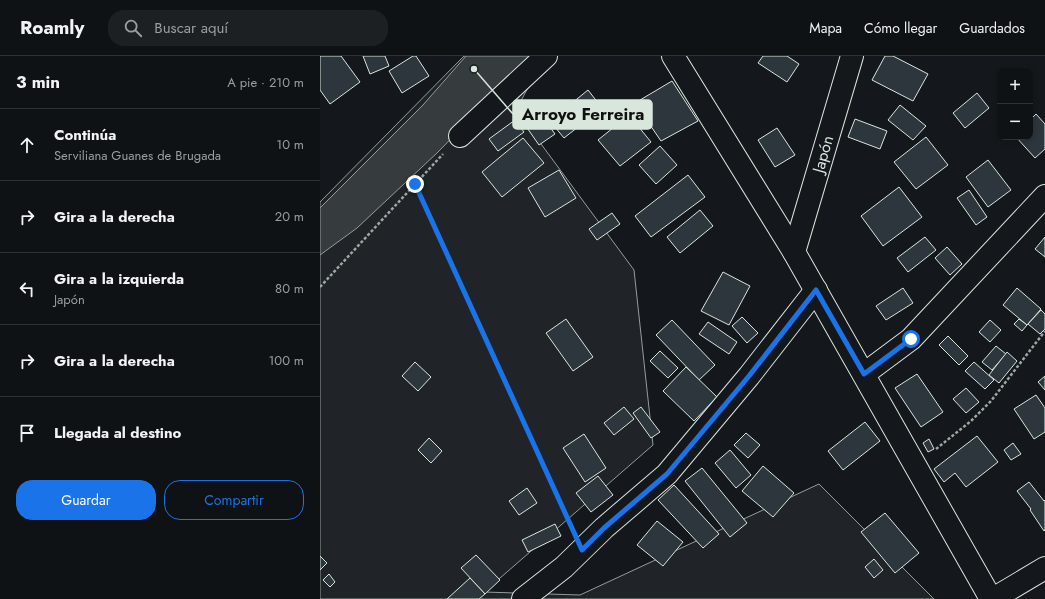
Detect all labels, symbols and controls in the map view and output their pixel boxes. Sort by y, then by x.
search box [108,10,388,46]
text: Roamly [20,14,84,41]
icon: search [122,17,144,39]
text: Buscar aquí [154,17,228,39]
text: Mapa [809,18,842,38]
text: Cómo llegar [864,18,937,38]
text: Guardados [959,18,1025,38]
map controls [997,68,1033,140]
button: + [997,68,1033,104]
text: 3 min [16,70,60,94]
text: A pie · 210 m [227,73,304,92]
callout: Arroyo Ferreira [513,100,652,129]
text: Arroyo Ferreira [521,102,644,126]
button: − [997,104,1033,140]
text: Continúa [54,124,116,146]
street label: Japón [806,133,839,177]
icon: ahead [16,134,38,156]
text: 10 m [276,135,304,154]
text: Serviliana Guanes de Brugada [54,146,221,165]
route end [406,175,424,193]
icon: right [16,206,38,228]
text: Gira a la derecha [54,206,175,228]
text: 20 m [275,207,304,226]
text: Gira a la izquierda [54,268,184,290]
icon: left [16,278,38,300]
text: 80 m [275,279,304,298]
text: Japón [54,290,85,309]
route start [902,330,920,348]
icon: right [16,350,38,372]
text: Gira a la derecha [54,350,175,372]
text: 100 m [269,351,304,370]
icon: arrive [16,422,38,444]
text: Llegada al destino [54,422,181,444]
button: Guardar [16,480,156,520]
button: Compartir [164,480,304,520]

